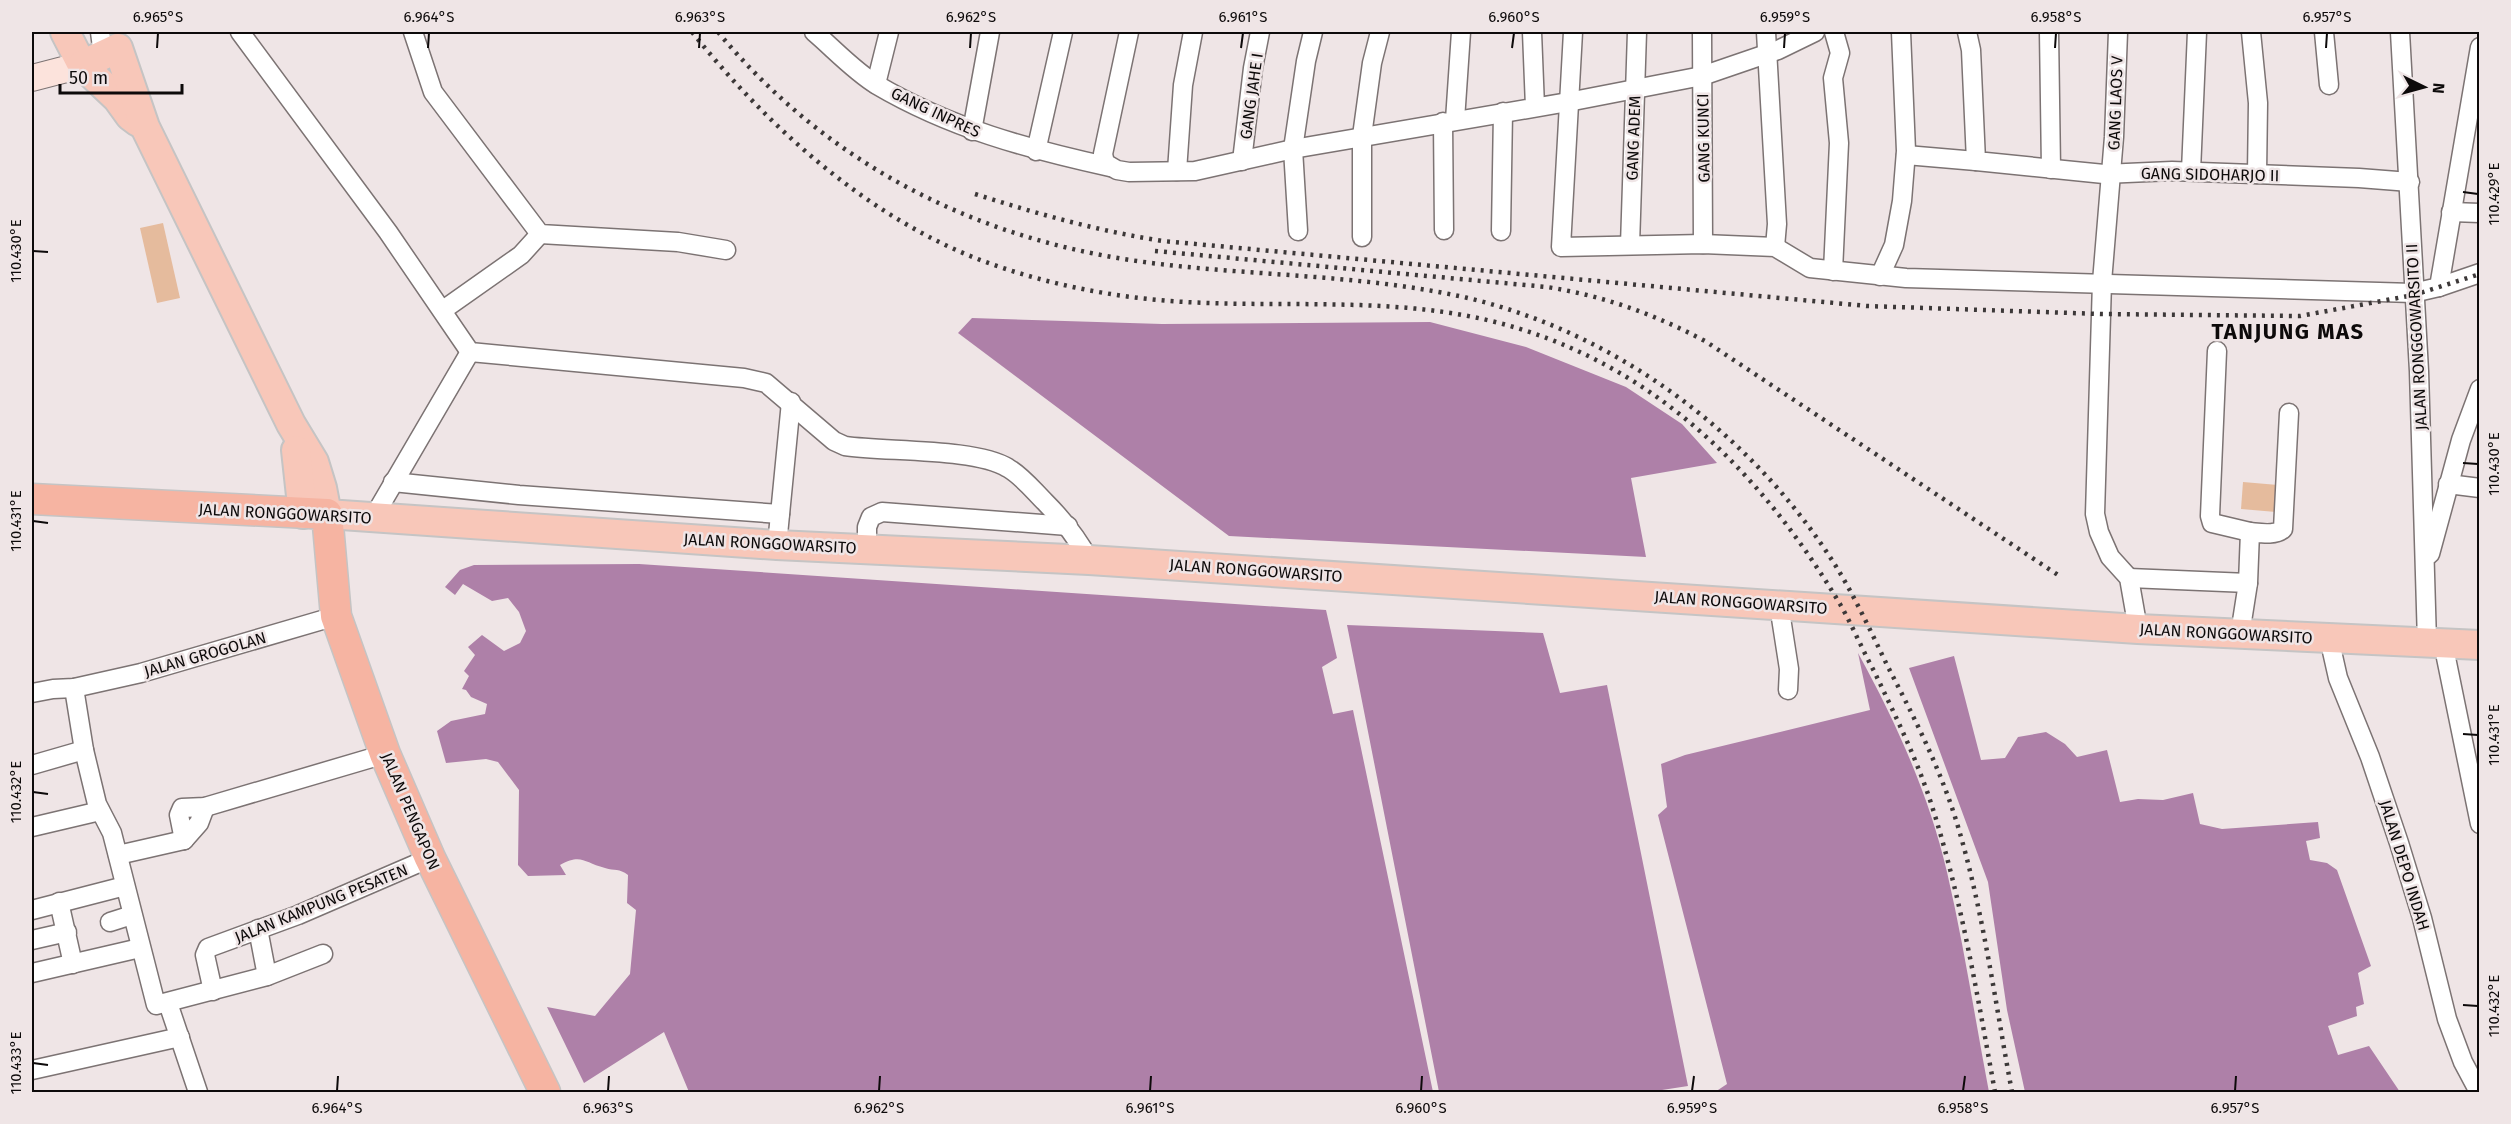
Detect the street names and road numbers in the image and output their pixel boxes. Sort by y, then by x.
street label: GANG JAHE I [1236,52,1267,140]
street label: GANG LAOS V [2104,55,2127,151]
street label: GANG INPRES [888,83,984,142]
street label: GANG KUNCI [1693,93,1714,183]
street label: GANG ADEM [1623,95,1644,181]
street label: GANG SIDOHARJO II [2141,164,2279,185]
street label: JALAN RONGGOWARSITO II [2402,243,2431,431]
street label: JALAN RONGGOWARSITO [198,499,372,528]
street label: JALAN RONGGOWARSITO [683,529,857,558]
street label: JALAN RONGGOWARSITO [1169,555,1343,586]
street label: JALAN RONGGOWARSITO [1654,587,1828,618]
street label: JALAN RONGGOWARSITO [2139,619,2313,648]
street label: JALAN GROGOLAN [142,628,268,681]
street label: JALAN PENGAPON [377,750,444,873]
street label: JALAN DEPO INDAH [2376,797,2433,933]
street label: JALAN KAMPUNG PESATEN [232,860,411,947]

